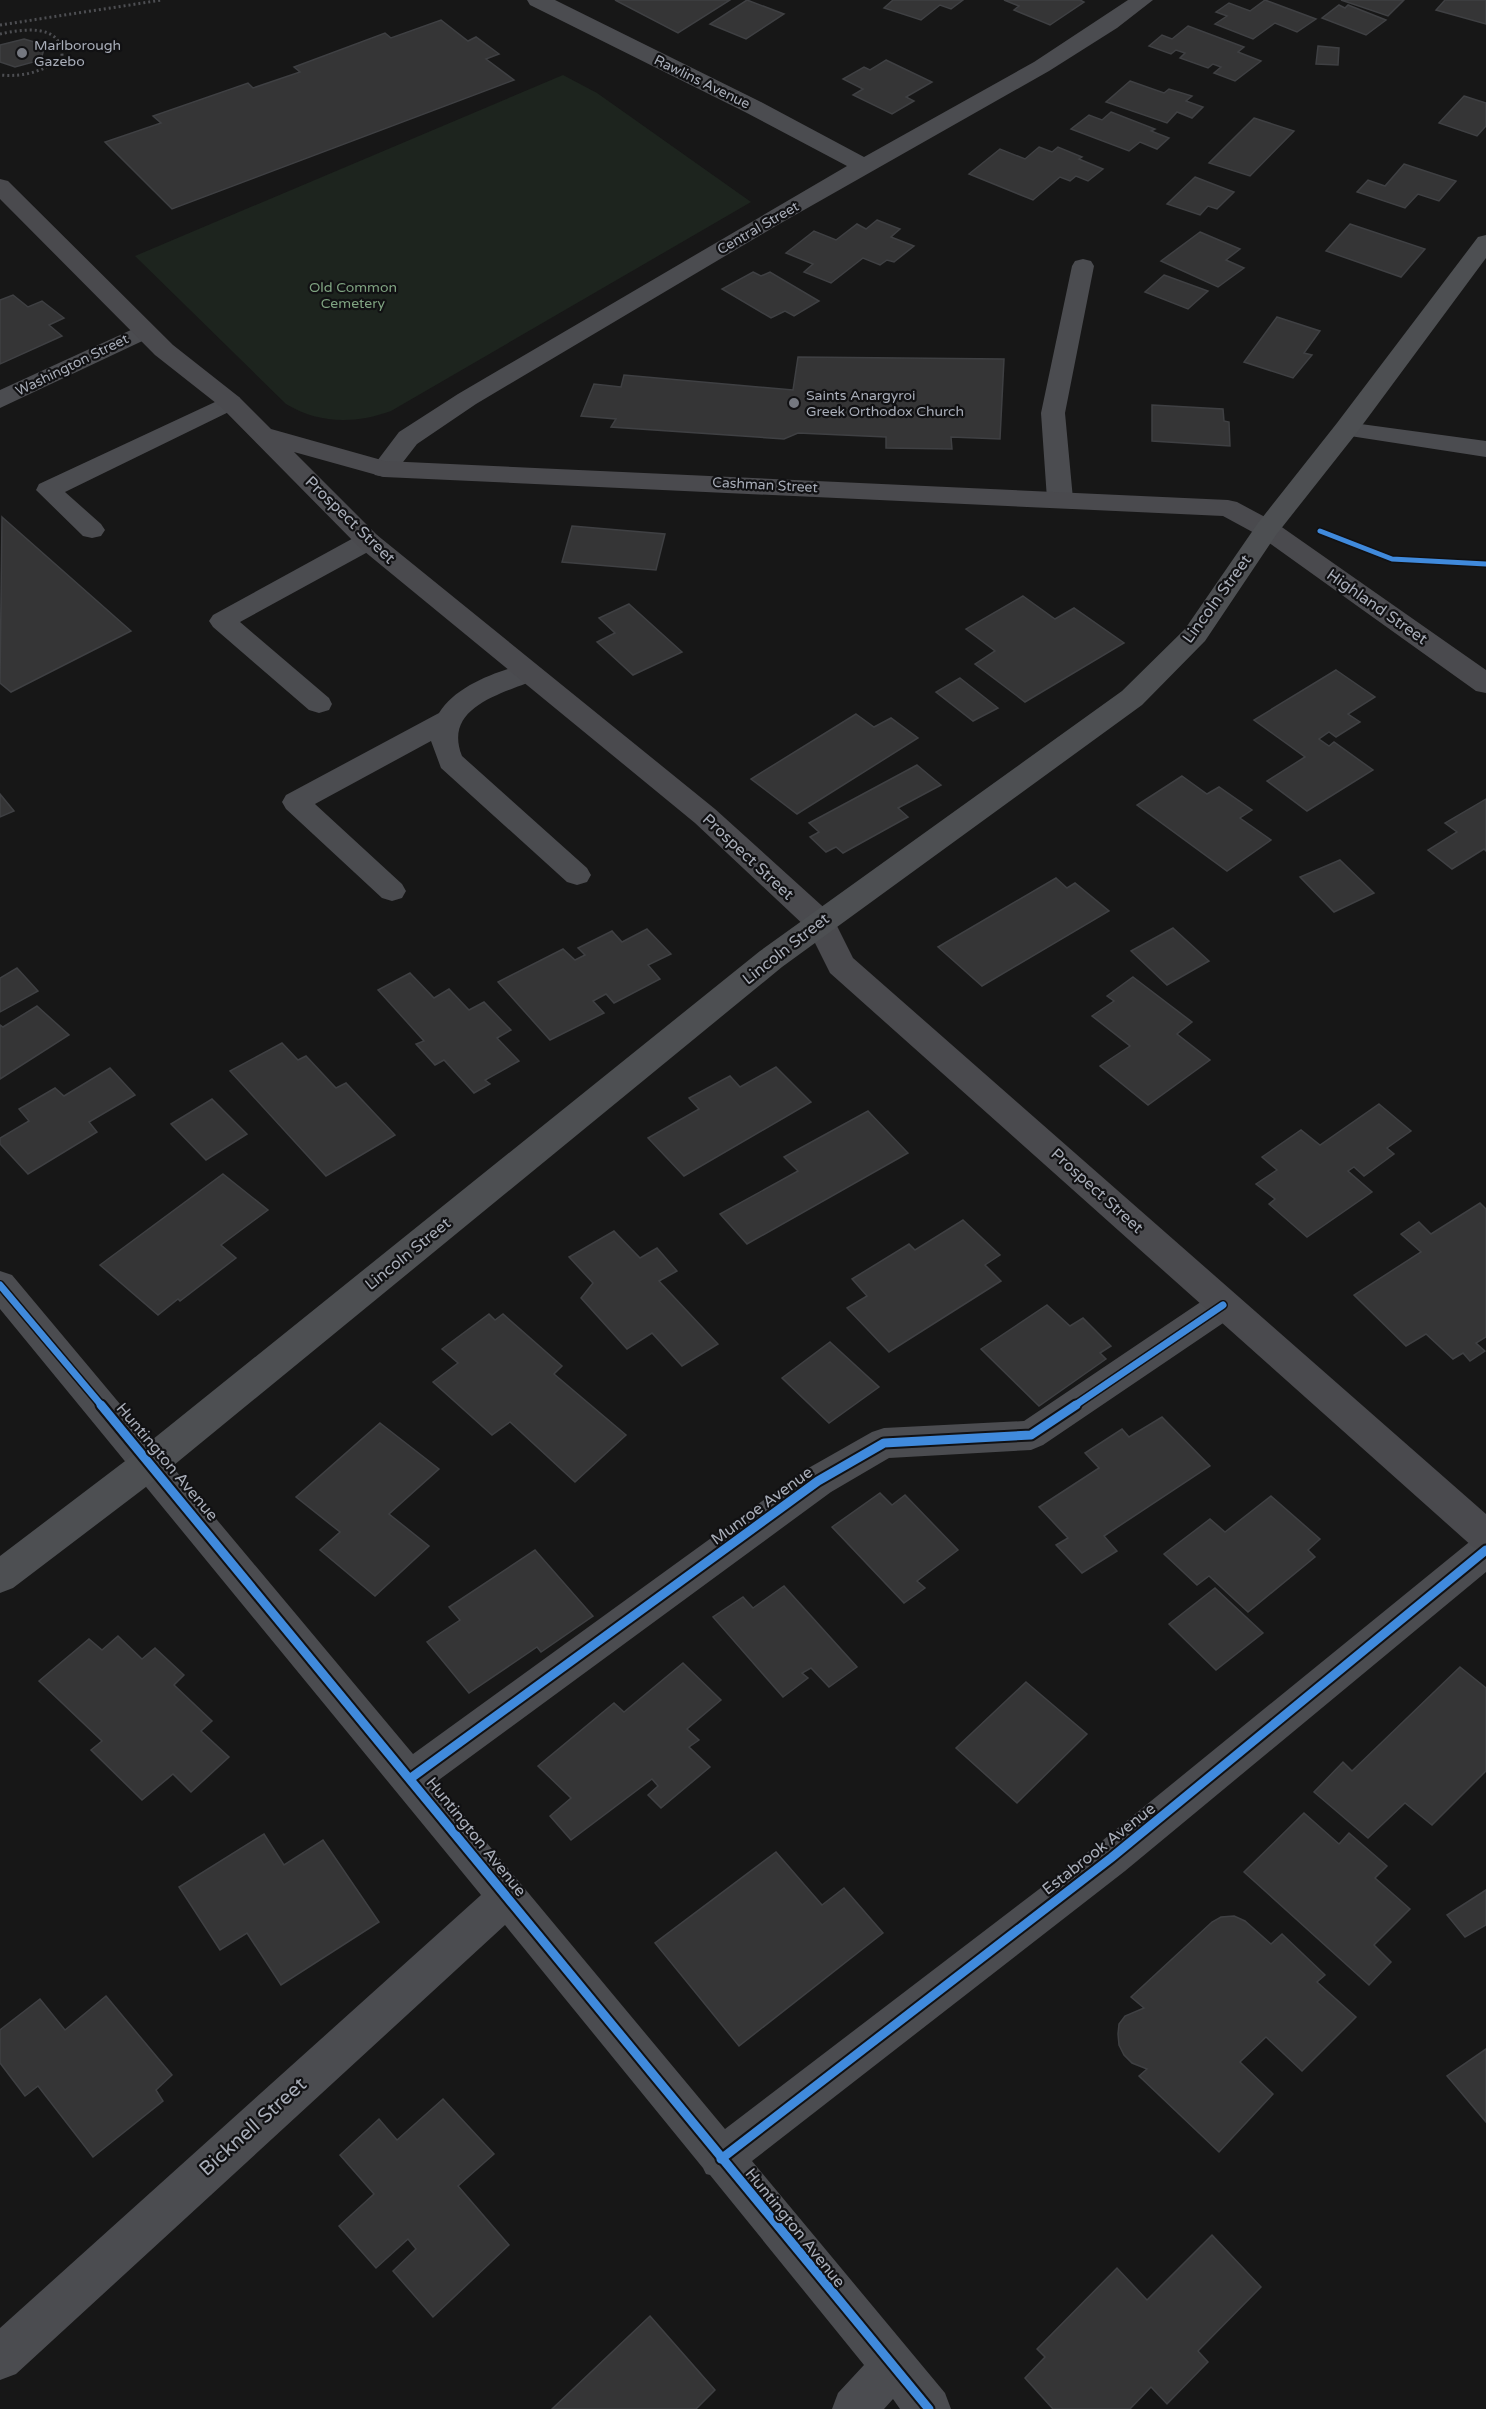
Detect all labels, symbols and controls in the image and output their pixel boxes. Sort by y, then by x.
place label: Marlborough Gazebo [34,37,121,70]
marker: Marlborough Gazebo [15,46,29,60]
street label: Rawlins Avenue [651,51,753,113]
street label: Central Street [714,197,802,258]
park label: Old Common Cemetery [309,279,397,312]
street label: Washington Street [13,330,132,400]
place label: Saints Anargyroi Greek Orthodox Church [806,387,964,420]
marker: Saints Anargyroi Greek Orthodox Church [787,396,801,410]
street label: Prospect Street [301,472,399,568]
street label: Cashman Street [712,474,819,496]
street label: Lincoln Street [1178,551,1256,647]
street label: Highland Street [1323,565,1431,649]
street label: Prospect Street [698,810,798,904]
street label: Lincoln Street [739,909,833,989]
street label: Prospect Street [1047,1144,1147,1238]
street label: Lincoln Street [361,1213,455,1295]
street label: Huntington Avenue [112,1399,222,1525]
street label: Munroe Avenue [707,1462,817,1550]
street label: Huntington Avenue [422,1773,530,1901]
street label: Estabrook Avenue [1038,1799,1160,1899]
street label: Bicknell Street [194,2072,312,2181]
street label: Huntington Avenue [741,2164,849,2292]

